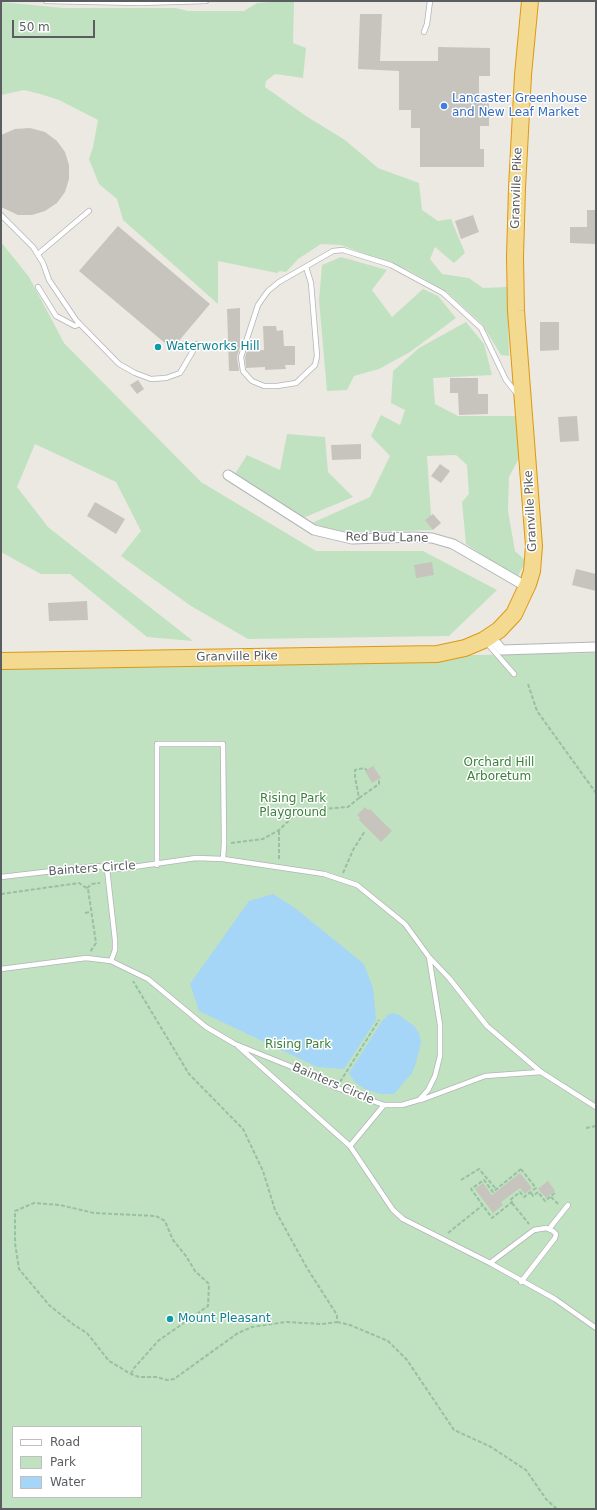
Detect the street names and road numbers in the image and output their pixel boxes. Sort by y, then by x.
street label: Granville Pike [508,147,526,229]
street label: Granville Pike [522,470,540,552]
street label: Red Bud Lane [345,530,429,546]
street label: Granville Pike [196,649,278,665]
street label: Bainters Circle [48,859,136,879]
street label: Bainters Circle [290,1060,376,1108]

